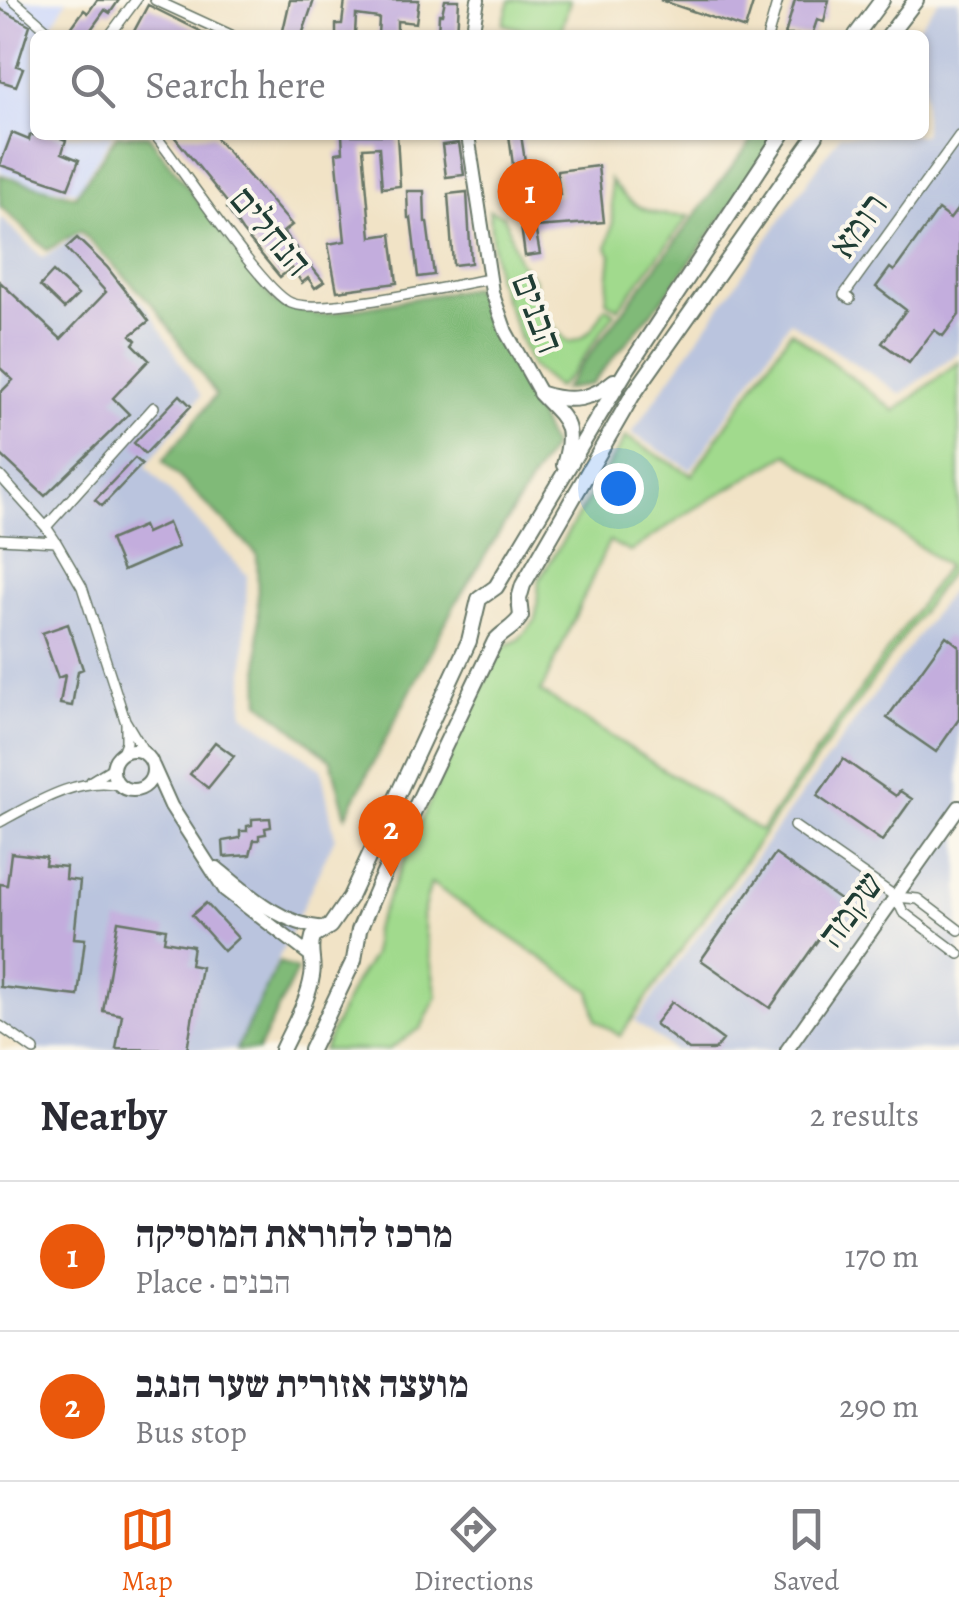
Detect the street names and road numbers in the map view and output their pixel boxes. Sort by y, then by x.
street label: הנחלים [218,175,324,287]
street label: רומא [817,182,899,268]
street label: הבנים [499,265,577,361]
street label: שקמה [805,860,895,958]

